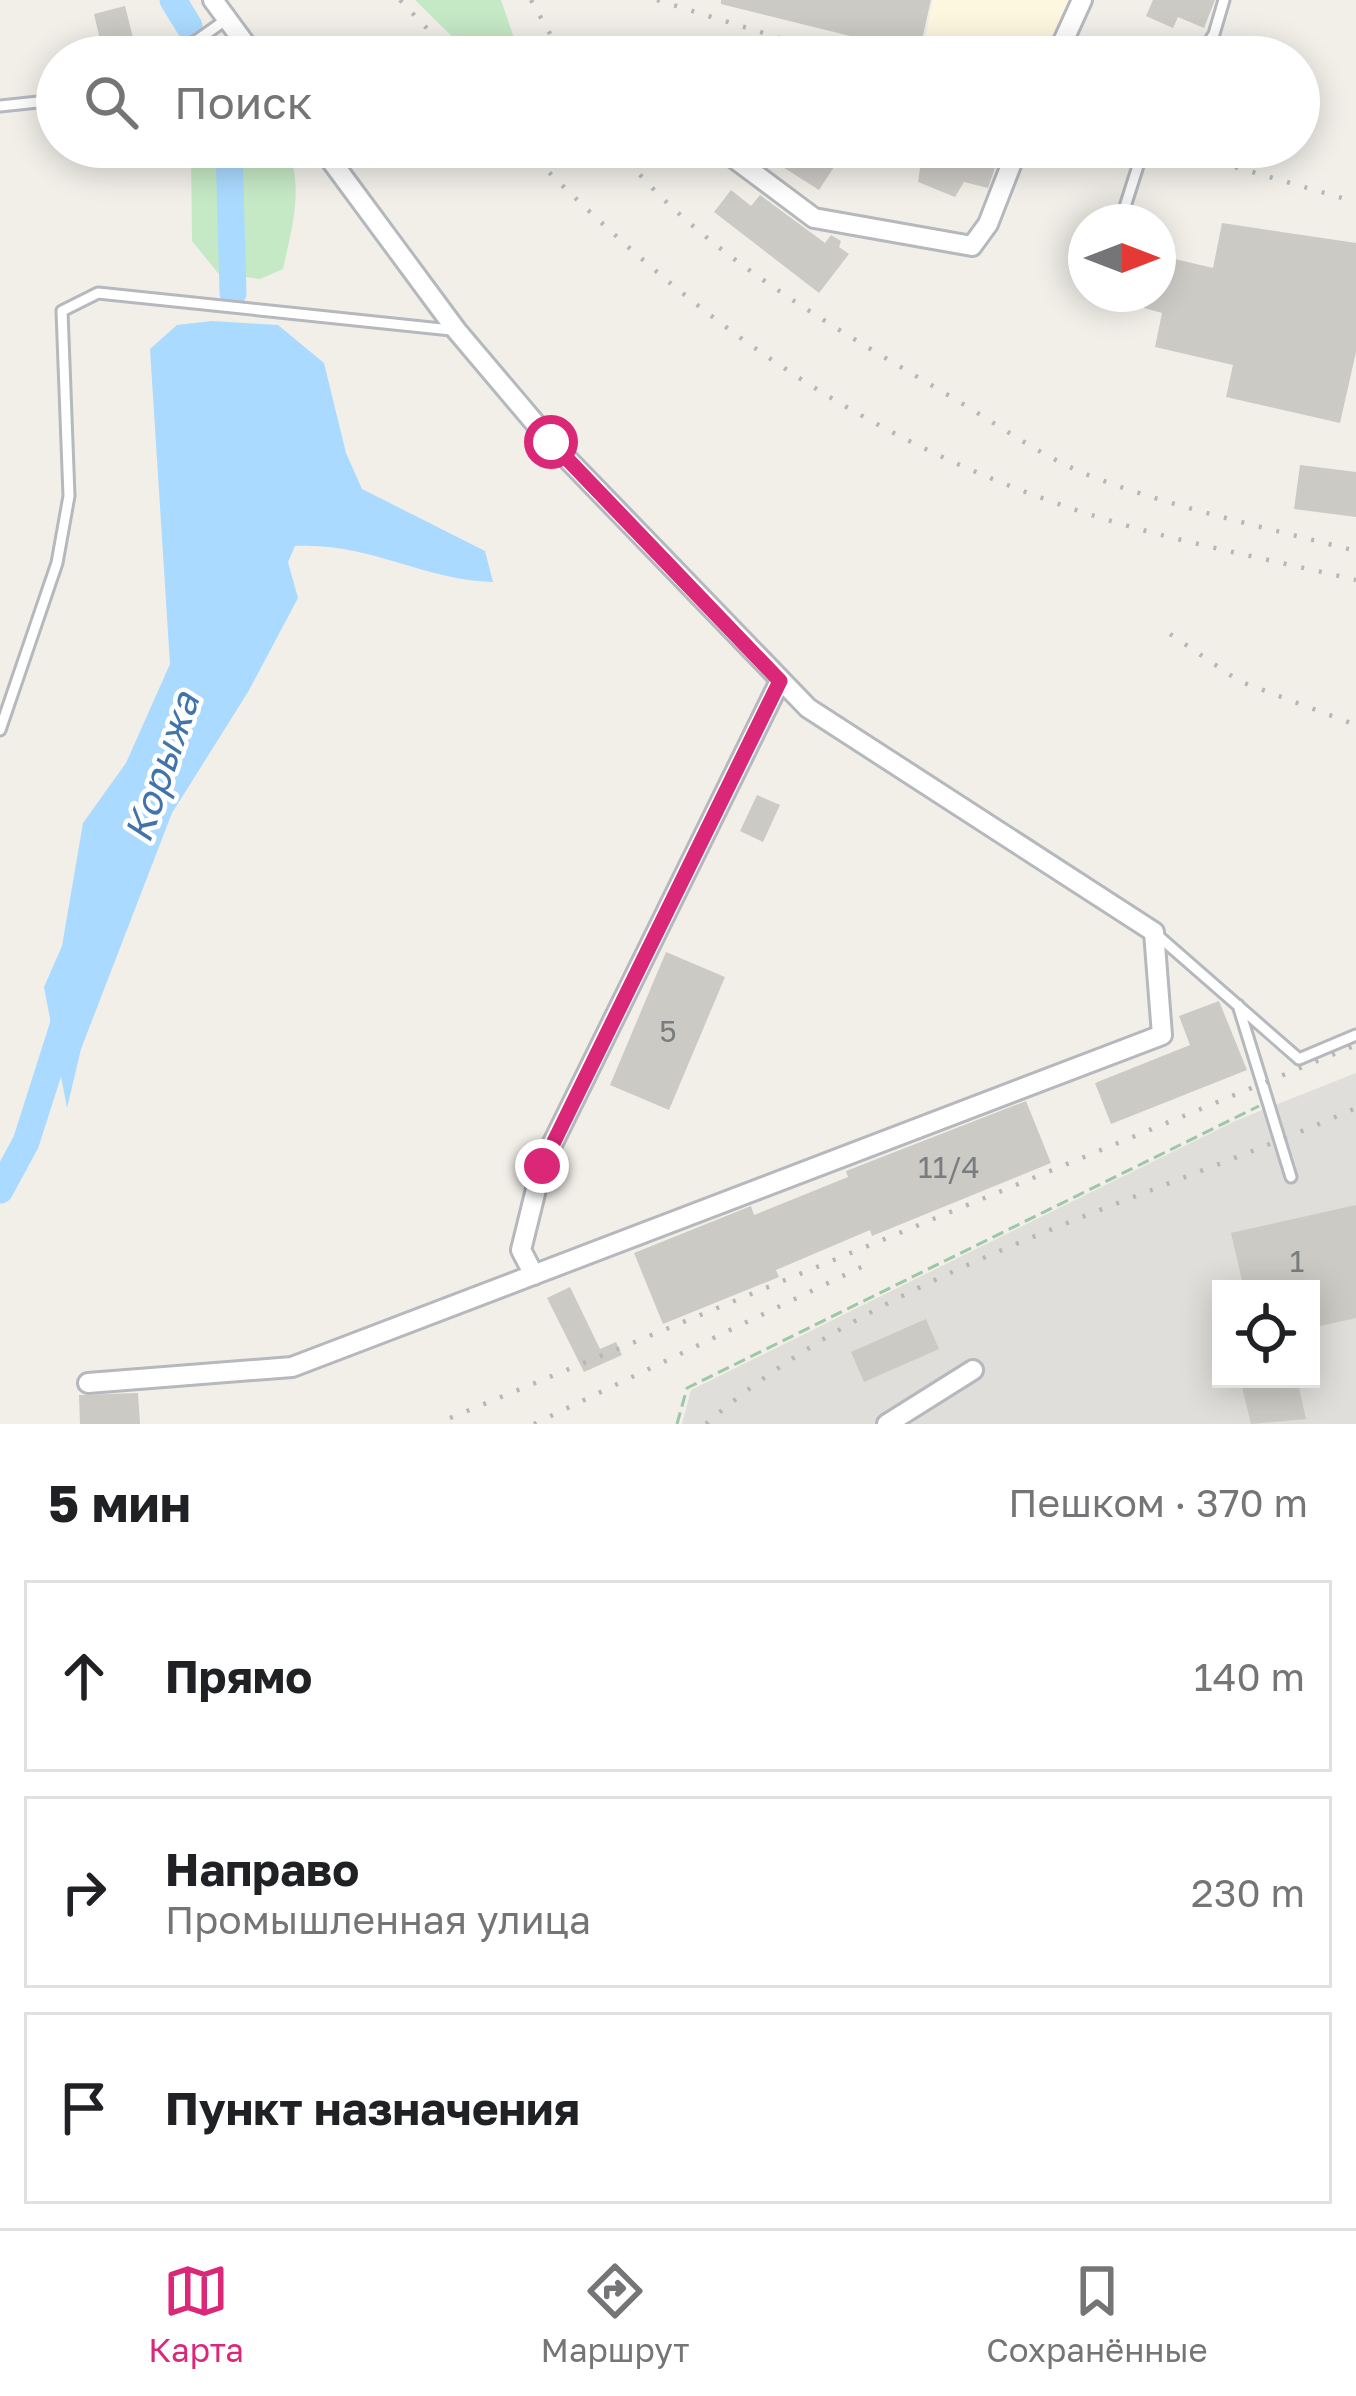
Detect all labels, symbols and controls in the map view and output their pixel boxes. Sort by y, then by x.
search box [36,36,1320,168]
icon: search [78,69,144,135]
text: Поиск [174,75,313,129]
north arrow [1068,204,1176,312]
route start [524,415,578,469]
water label: Корыжа [114,684,209,848]
house number: 5 [659,1013,677,1049]
route end [515,1139,569,1193]
house number: 11/4 [918,1149,980,1185]
house number: 1 [1290,1243,1304,1279]
map controls [1212,1280,1320,1388]
button: locate [1212,1280,1320,1388]
text: 5 мин [48,1472,191,1533]
text: Пешком · 370 m [1008,1479,1308,1526]
icon: ahead [51,1643,117,1709]
text: Прямо [165,1649,312,1703]
text: 140 m [1194,1653,1305,1700]
text: Направо [165,1842,359,1896]
icon: right [51,1859,117,1925]
text: 230 m [1191,1869,1305,1916]
text: Промышленная улица [165,1896,591,1943]
icon: arrive [51,2075,117,2141]
text: Пункт назначения [165,2081,580,2135]
tab: Карта [148,2258,244,2369]
tab: Маршрут [541,2258,690,2369]
tab: Сохранённые [986,2258,1208,2369]

